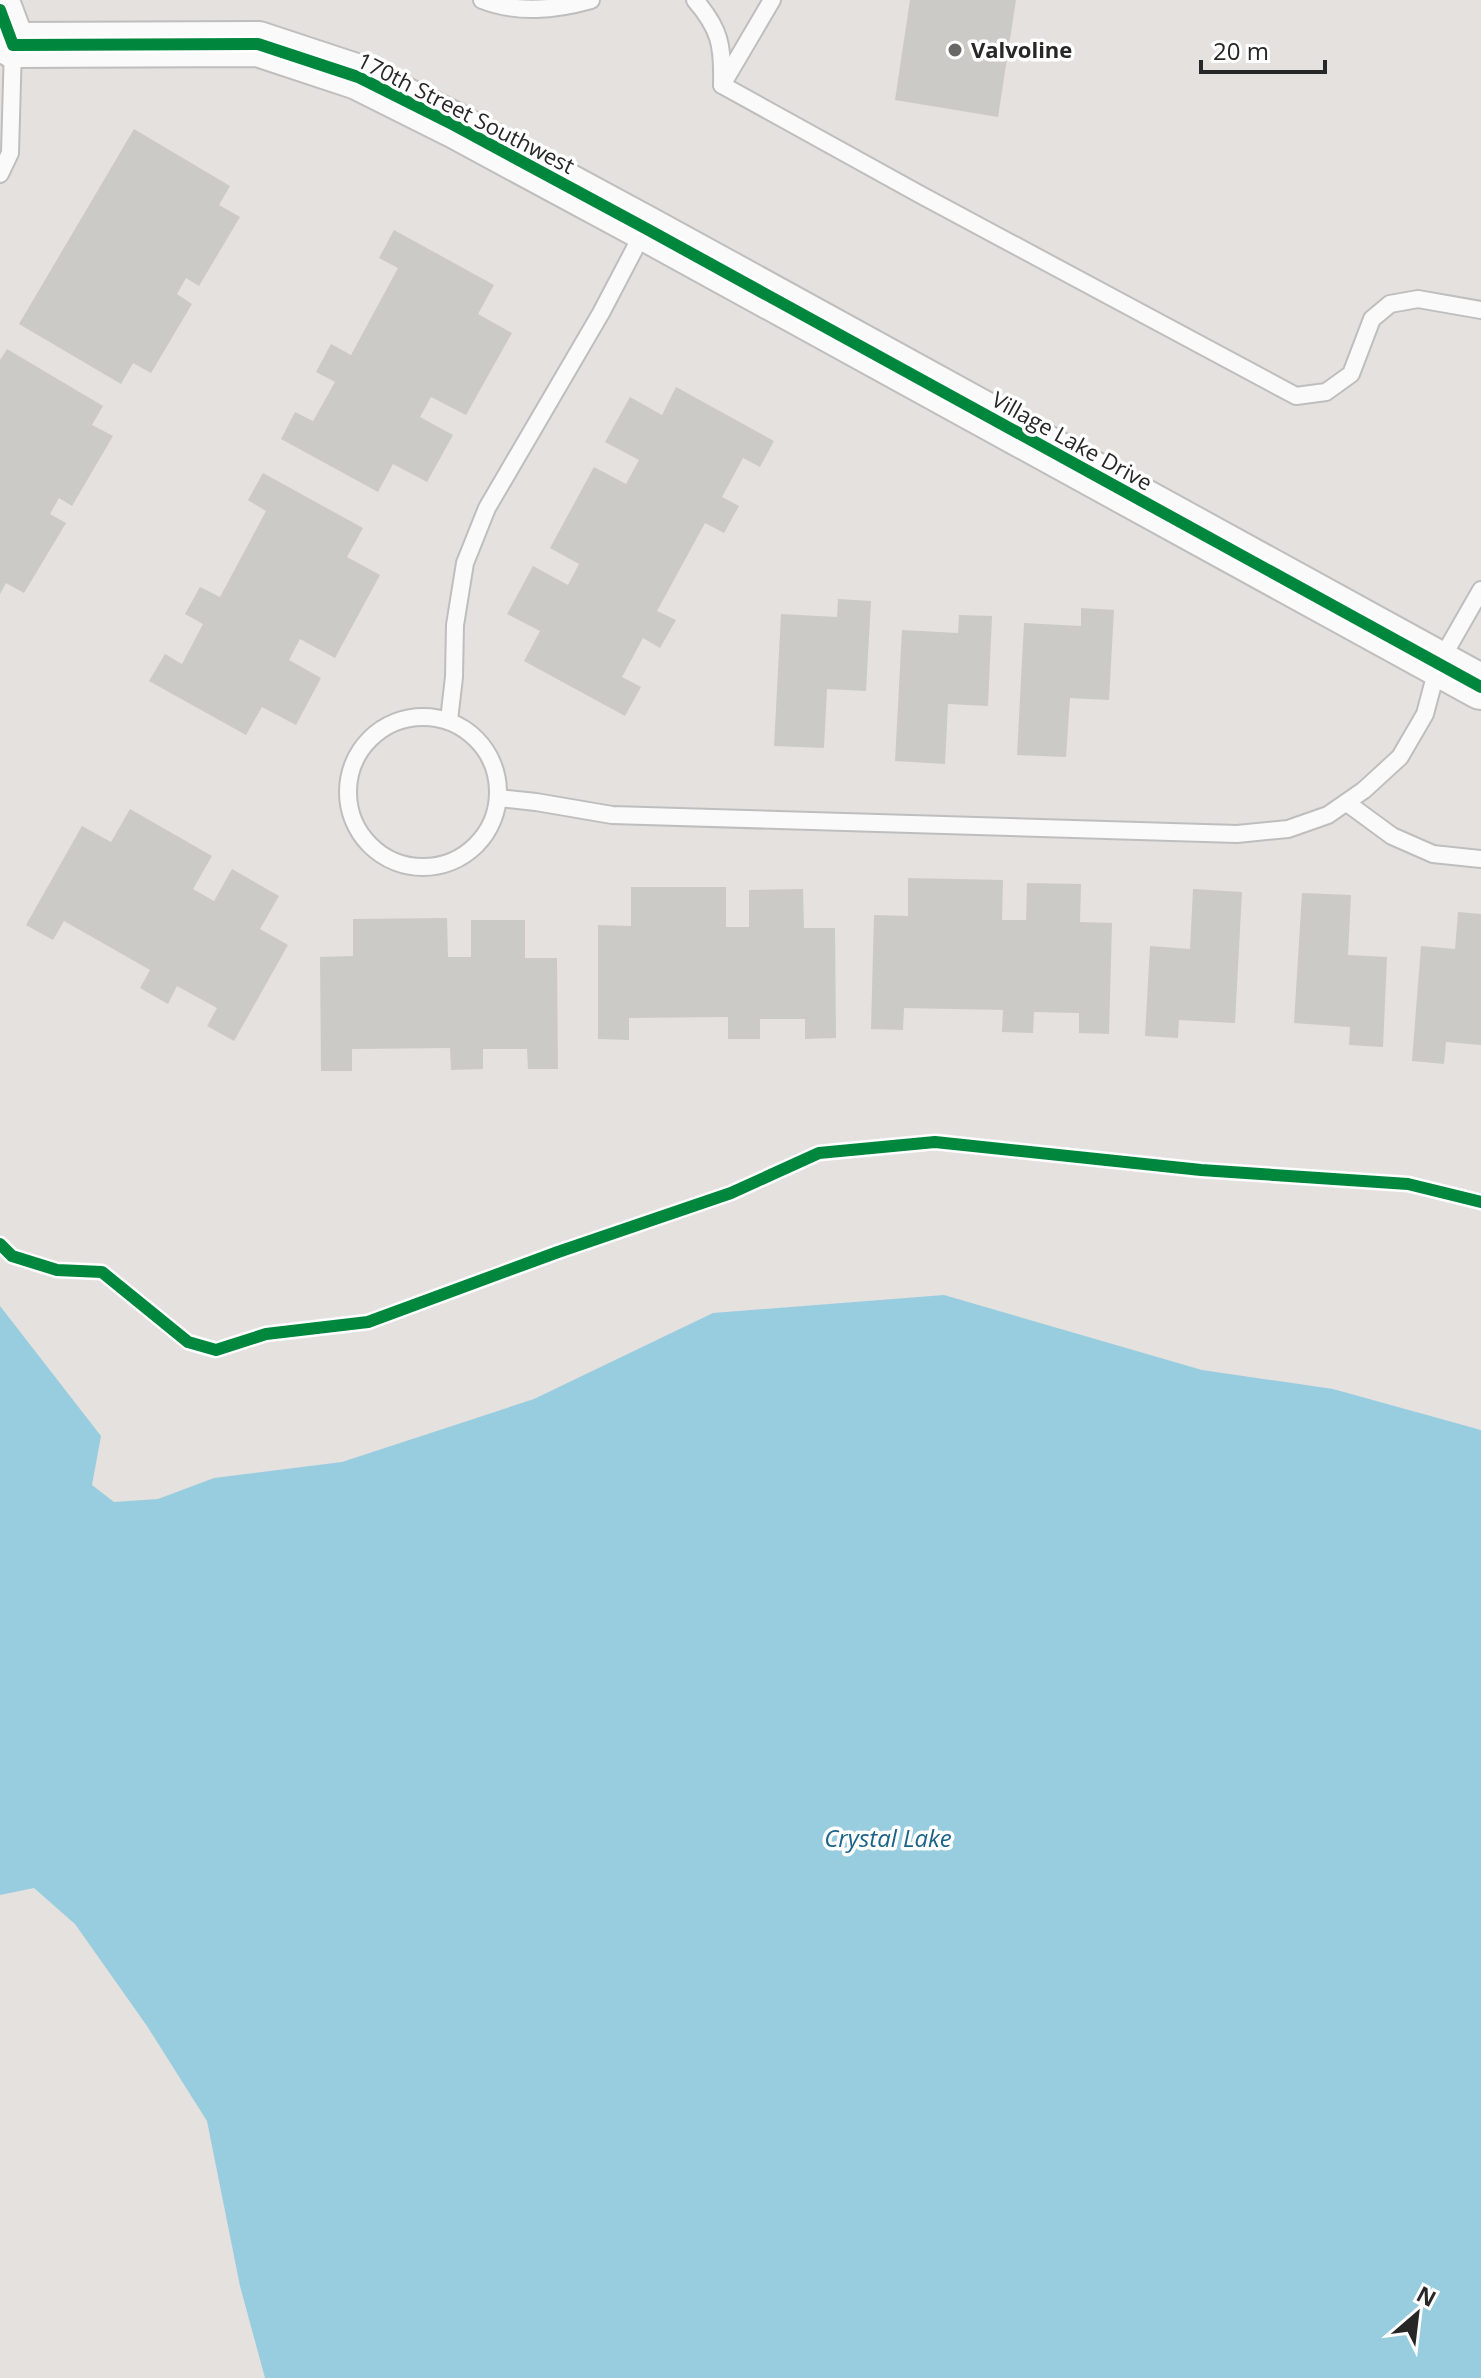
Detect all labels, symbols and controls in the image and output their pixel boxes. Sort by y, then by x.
scale bar [1201,24,1325,74]
place label: Valvoline [971,34,1072,64]
text: 20 m [1213,34,1269,67]
marker: Valvoline [946,41,964,59]
street label: 170th Street Southwest [353,44,580,180]
street label: Village Lake Drive [987,384,1158,497]
water label: Crystal Lake [824,1821,952,1854]
north arrow [1377,2274,1457,2354]
text: N [1412,2278,1442,2313]

